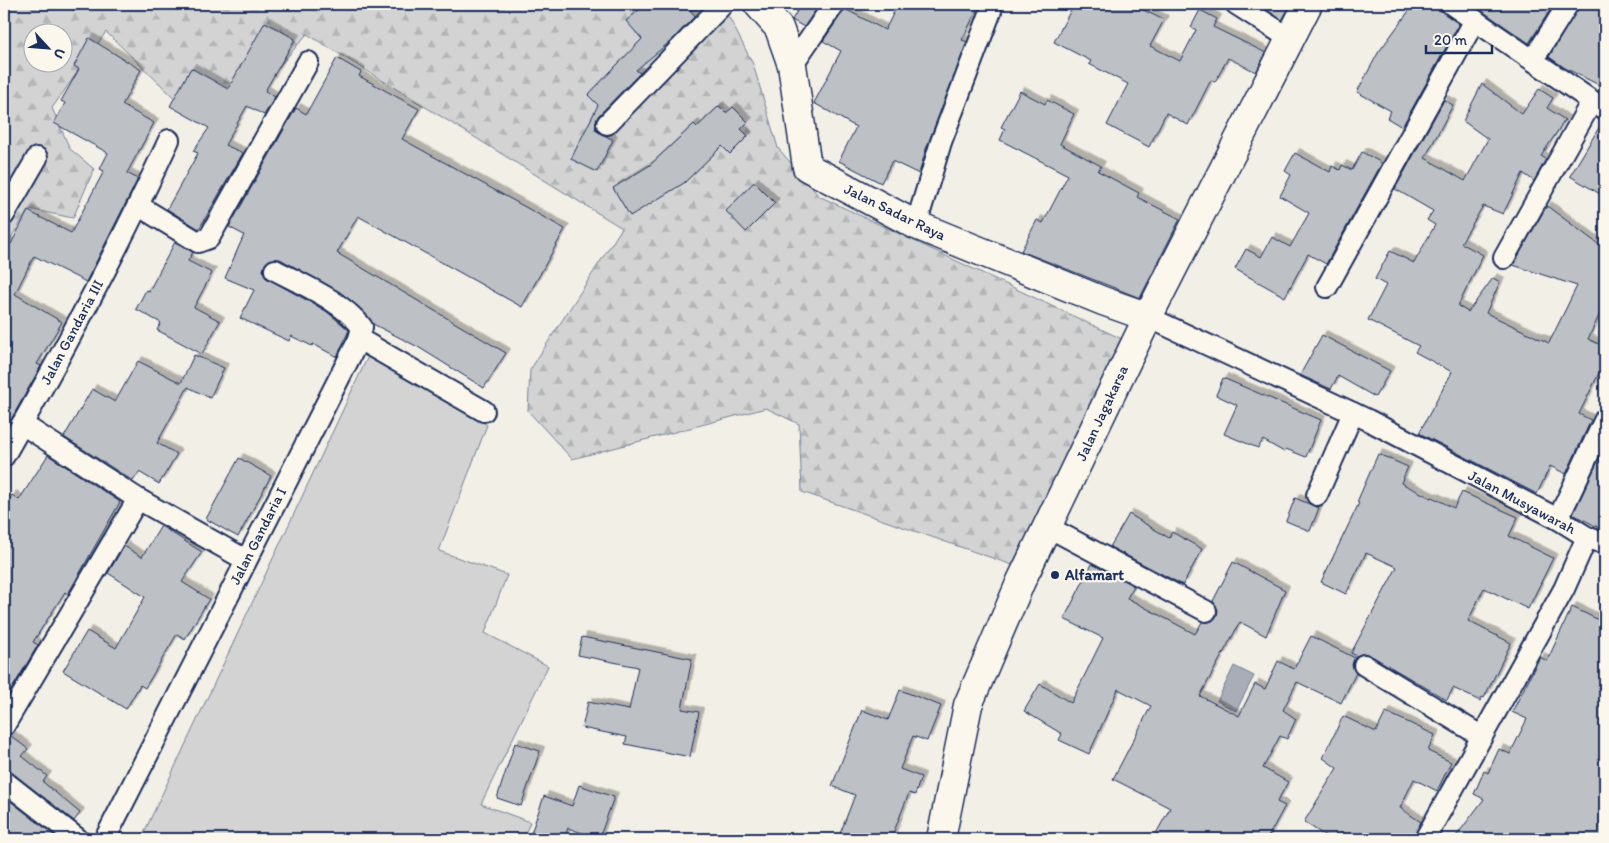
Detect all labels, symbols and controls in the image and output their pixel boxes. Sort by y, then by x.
north arrow [22,22,72,72]
scale bar [1426,22,1493,54]
text: 20 m [1434,31,1468,49]
text: U [50,46,69,61]
street label: Jalan Sadar Raya [841,180,949,244]
street label: Jalan Gandaria III [37,276,107,388]
street label: Jalan Jagakarsa [1072,362,1132,464]
street label: Jalan Musyawarah [1465,466,1579,538]
street label: Jalan Gandaria I [226,484,290,588]
place label: Alfamart [1064,566,1124,584]
marker: Alfamart [1049,569,1061,581]

